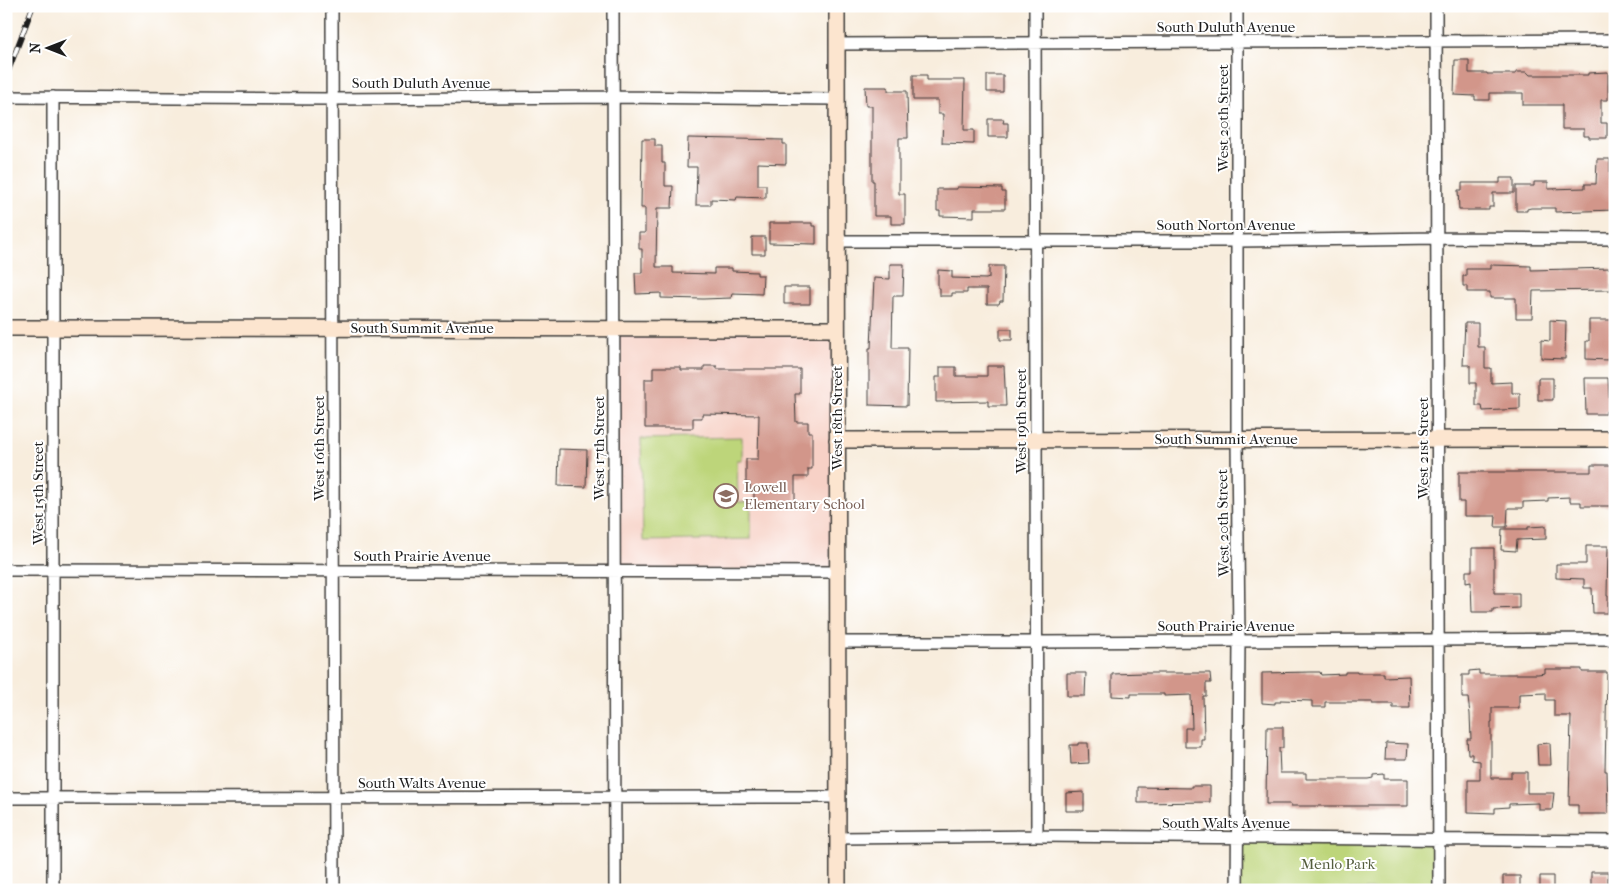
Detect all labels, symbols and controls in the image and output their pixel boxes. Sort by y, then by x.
street label: South Duluth Avenue [1157,18,1296,36]
north arrow [22,22,72,72]
text: N [27,42,44,53]
street label: West 20th Street [1214,63,1232,173]
street label: South Duluth Avenue [352,74,491,92]
street label: South Norton Avenue [1157,216,1296,234]
street label: South Summit Avenue [350,319,494,337]
street label: West 18th Street [828,365,846,471]
street label: West 19th Street [1012,368,1030,475]
street label: West 16th Street [310,395,328,502]
street label: West 17th Street [590,395,608,501]
street label: West 21st Street [1414,396,1432,500]
street label: South Summit Avenue [1154,430,1298,448]
street label: West 15th Street [29,441,47,546]
street label: West 20th Street [1213,468,1233,578]
place label: Lowell Elementary School [744,478,865,513]
school or university icon: Lowell Elementary School [713,483,739,509]
street label: South Prairie Avenue [353,547,491,565]
street label: South Prairie Avenue [1157,617,1295,635]
street label: South Walts Avenue [358,774,487,792]
street label: South Walts Avenue [1162,814,1291,832]
park label: Menlo Park [1301,855,1375,873]

